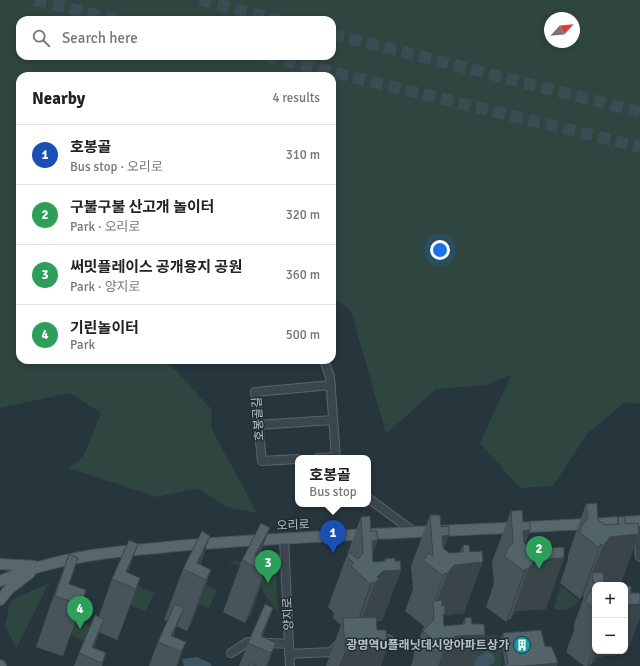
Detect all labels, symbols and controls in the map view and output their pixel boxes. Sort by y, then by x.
north arrow [544,12,580,48]
search box [16,16,336,60]
icon: search [30,27,52,49]
text: Search here [62,29,138,47]
text: Nearby [32,88,85,109]
text: 4 results [272,90,320,106]
text: 호봉골 [70,138,111,156]
text: 1 [41,147,49,163]
text: 310 m [286,147,320,163]
text: Bus stop · 오리로 [70,159,163,175]
text: 구불구불 산고개 놀이터 [70,198,215,216]
text: 2 [41,207,49,223]
text: 320 m [286,207,320,223]
text: Park · 오리로 [70,219,141,235]
your location [430,240,450,260]
text: 써밋플레이스 공개용지 공원 [70,258,242,276]
text: 3 [41,267,49,283]
text: 360 m [286,267,320,283]
text: Park · 양지로 [70,279,141,295]
text: 기린놀이터 [70,319,139,337]
text: 4 [41,327,49,343]
text: 500 m [286,327,320,343]
text: Park [70,337,95,353]
street label: 호봉골길 [249,396,268,442]
popup [295,455,371,507]
text: 호봉골 [309,466,351,484]
text: Bus stop [309,484,357,500]
street label: 오리로 [276,517,310,534]
pin: 1 [320,520,346,553]
pin: 2 [526,536,552,569]
pin: 3 [255,550,281,583]
map controls [592,582,628,654]
button: + [592,582,628,618]
pin: 4 [67,596,93,629]
street label: 양지로 [280,597,297,631]
button: − [592,618,628,654]
building icon: 광명역U플래닛데시앙아파트상가 [512,635,532,655]
place label: 광명역U플래닛데시앙아파트상가 [346,638,509,653]

